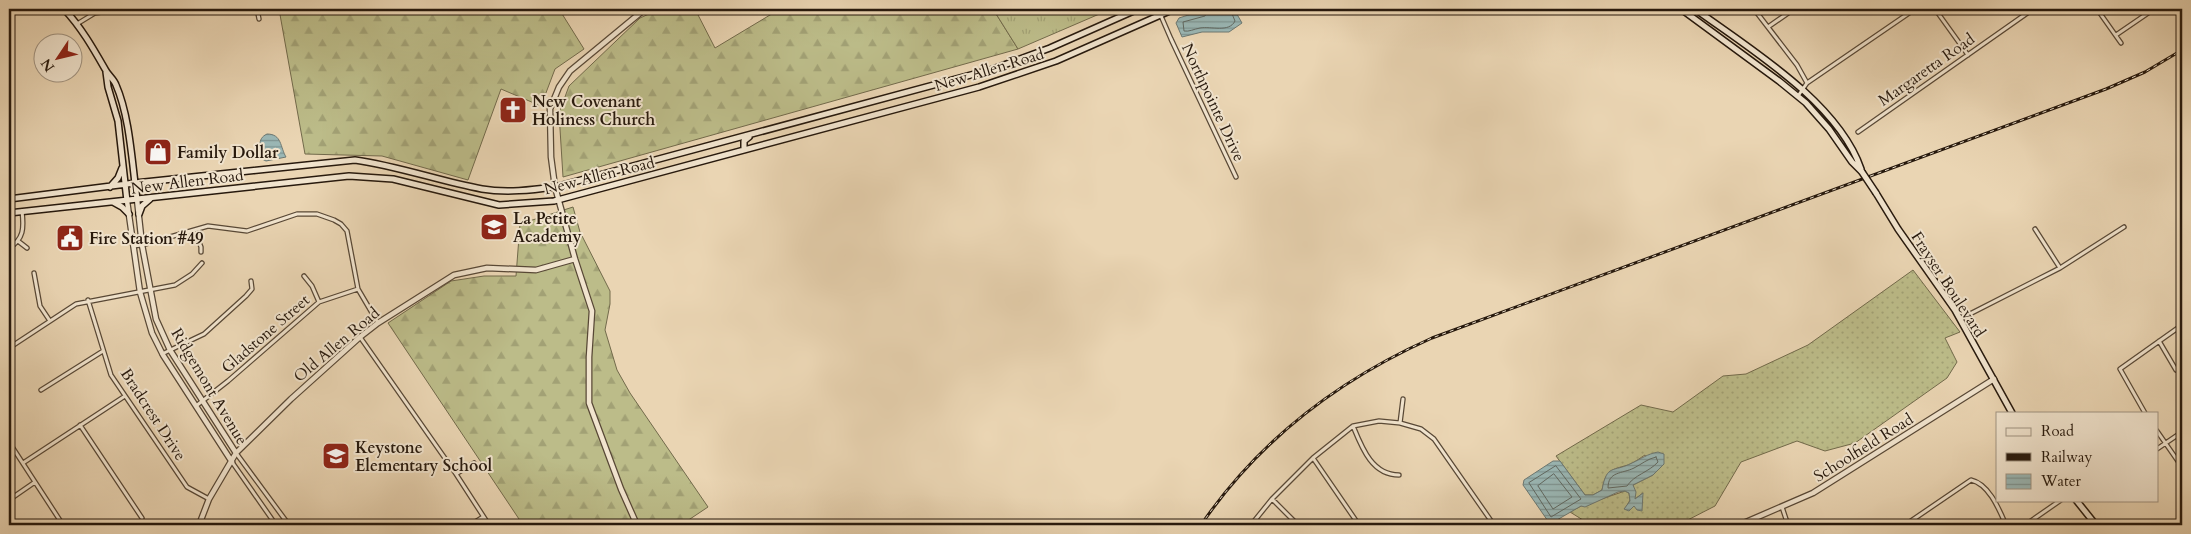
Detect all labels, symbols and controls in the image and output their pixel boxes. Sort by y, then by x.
street label: Margaretta Road [1874,28,1980,111]
north arrow [32,32,82,82]
street label: Northpointe Drive [1176,40,1250,165]
street label: New Allen Road [932,43,1047,97]
text: N [36,55,59,76]
place label: New Covenant Holiness Church [532,91,655,131]
church icon: New Covenant Holiness Church [498,95,528,125]
shop icon: Family Dollar [143,137,173,167]
place label: Family Dollar [177,142,279,164]
street label: New Allen Road [542,151,657,200]
street label: New Allen Road [130,164,245,200]
place label: La Petite Academy [513,208,582,248]
school or university icon: La Petite Academy [479,212,509,242]
public building icon: Fire Station #49 [55,223,85,253]
street label: Frayser Boulevard [1906,227,1991,342]
place label: Fire Station #49 [89,228,203,250]
street label: Gladstone Street [217,289,315,378]
street label: Old Allen Road [289,302,385,387]
street label: Ridgemont Avenue [166,324,253,449]
street label: Bradcrest Drive [115,364,191,465]
street label: Schoolfield Road [1809,408,1918,487]
legend [1996,412,2158,502]
text: Road [2041,421,2074,441]
place label: Keystone Elementary School [355,437,493,477]
school or university icon: Keystone Elementary School [321,441,351,471]
text: Railway [2041,447,2092,467]
text: Water [2040,471,2082,491]

